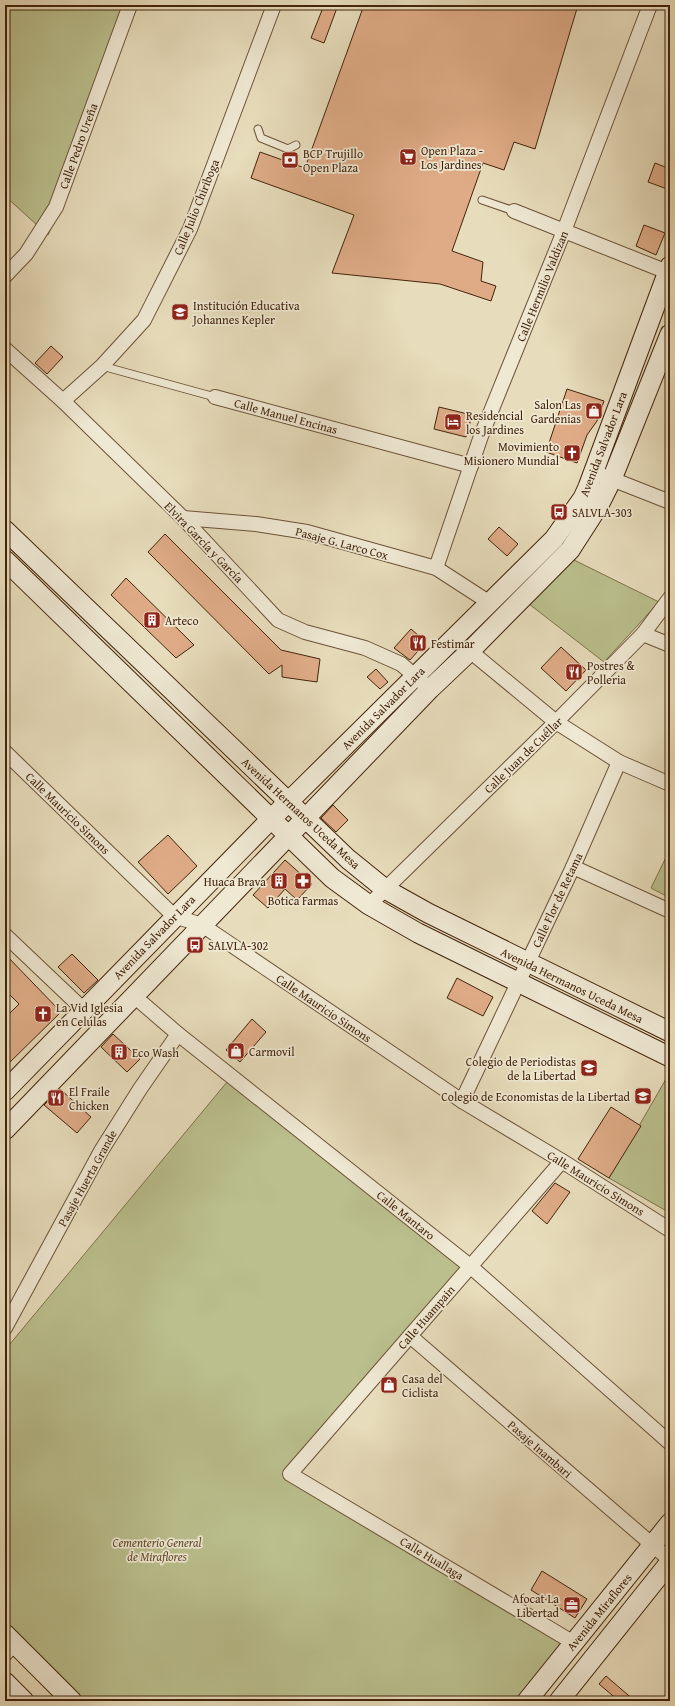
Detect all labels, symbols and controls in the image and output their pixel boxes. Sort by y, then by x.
street label: Calle Pedro Ureña [55,101,101,191]
place label: Open Plaza - Los Jardines [421,142,483,173]
place label: BCP Trujillo Open Plaza [303,145,363,176]
supermarket icon: Open Plaza - Los Jardines [398,147,418,167]
bank icon: BCP Trujillo Open Plaza [280,150,300,170]
street label: Calle Julio Chiriboga [169,156,223,257]
street label: Calle Hermilio Valdizan [512,228,572,344]
place label: Institución Educativa Johannes Kepler [191,297,300,328]
school or university icon: Institución Educativa Johannes Kepler [170,302,190,322]
street label: Avenida Salvador Lara [575,389,631,499]
street label: Calle Manuel Encinas [232,394,340,438]
place label: Salon Las Gardenias [531,396,581,427]
shop icon: Salon Las Gardenias [584,401,604,421]
place label: Residencial los Jardines [466,407,524,438]
hotel icon: Residencial los Jardines [443,412,463,432]
place label: Movimiento Misionero Mundial [464,438,560,469]
church icon: Movimiento Misionero Mundial [562,443,582,463]
street label: Elvira García y García [161,498,247,587]
bus stop icon: SALVLA-303 [549,502,569,522]
place label: SALVLA-303 [572,504,633,521]
street label: Pasaje G. Larco Cox [294,522,391,564]
building icon: Arteco [142,610,162,630]
place label: Arteco [165,612,199,629]
restaurant icon: Festimar [408,633,428,653]
place label: Festimar [431,635,475,652]
place label: Postres & Polleria [587,657,635,688]
street label: Avenida Salvador Lara [338,662,429,753]
restaurant icon: Postres & Polleria [564,662,584,682]
street label: Calle Juan de Cuéllar [480,713,566,797]
street label: Avenida Hermanos Uceda Mesa [238,753,364,873]
street label: Calle Mauricio Simons [22,768,114,858]
street label: Calle Flor de Retama [528,850,587,950]
building icon: Huaca Brava [269,871,289,891]
pharmacy icon: Botica Farmas [293,871,313,891]
place label: Huaca Brava [204,873,266,890]
street label: Avenida Salvador Lara [109,891,199,983]
place label: Botica Farmas [268,892,338,909]
bus stop icon: SALVLA-302 [185,935,205,955]
place label: SALVLA-302 [208,937,269,954]
street label: Avenida Hermanos Uceda Mesa [498,943,646,1027]
street label: Calle Mauricio Simons [273,970,375,1046]
place label: La Vid Iglesia en Celulas [56,999,123,1030]
church icon: La Vid Iglesia en Celulas [33,1004,53,1024]
shop icon: Carmovil [226,1041,246,1061]
building icon: Eco Wash [109,1042,129,1062]
place label: Carmovil [249,1043,295,1060]
place label: Eco Wash [132,1044,179,1061]
place label: Colegio de Periodistas de la Libertad [466,1053,577,1084]
school or university icon: Colegio de Periodistas de la Libertad [579,1058,599,1078]
place label: El Fraile Chicken [69,1083,110,1114]
school or university icon: Colegio de Economistas de la Libertad [633,1086,653,1106]
restaurant icon: El Fraile Chicken [46,1088,66,1108]
place label: Colegio de Economistas de la Libertad [441,1088,631,1105]
street label: Pasaje Huerta Grande [53,1126,121,1229]
street label: Calle Mauricio Simons [544,1146,648,1220]
street label: Calle Mantaro [373,1186,439,1244]
street label: Calle Huampain [394,1281,459,1353]
place label: Casa del Ciclista [402,1370,443,1401]
shop icon: Casa del Ciclista [379,1375,399,1395]
street label: Pasaje Inambari [504,1416,576,1482]
street label: Calle Huallaga [397,1532,467,1584]
park label: Cementerio General de Miraflores [113,1534,202,1565]
street label: Avenida Miraflores [562,1570,636,1654]
place label: Afocat La Libertad [512,1590,560,1621]
office icon: Afocat La Libertad [562,1595,582,1615]

